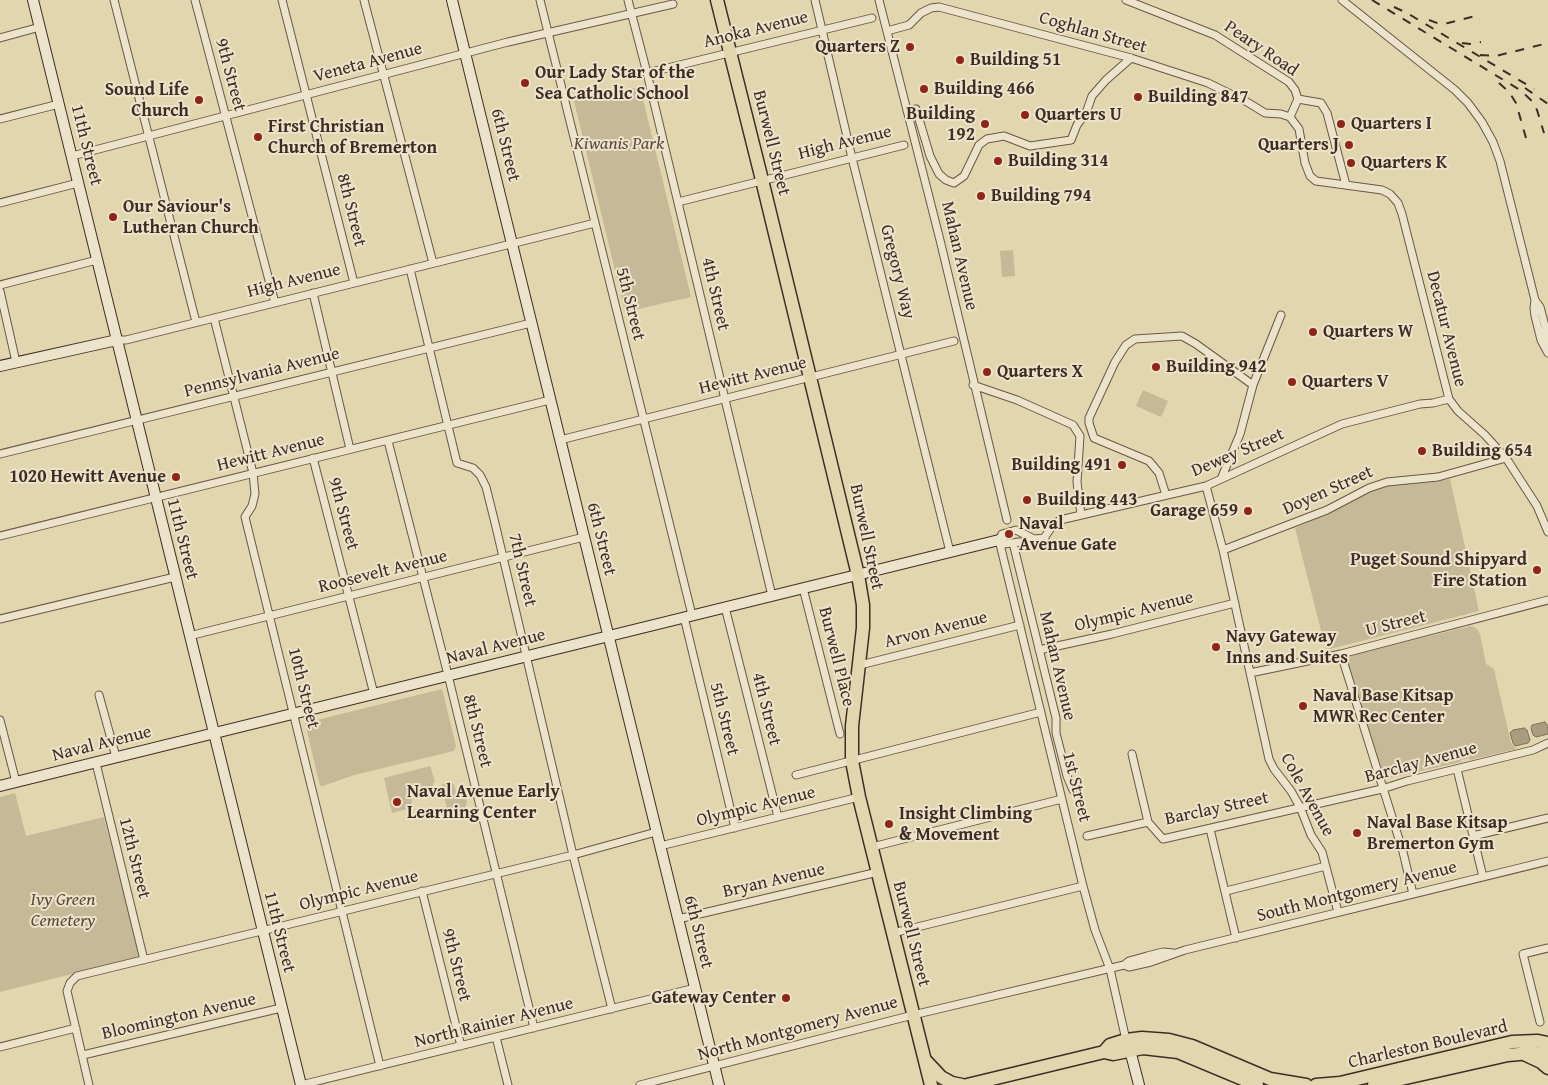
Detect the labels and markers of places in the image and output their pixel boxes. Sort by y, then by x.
place label: Quarters Z [815,36,900,58]
marker: Quarters Z [904,41,916,53]
place label: Building 51 [970,49,1061,71]
marker: Building 51 [954,54,966,66]
place label: Our Lady Star of the Sea Catholic School [535,62,695,104]
marker: Our Lady Star of the Sea Catholic School [519,77,531,89]
place label: Building 466 [934,78,1035,100]
place label: Sound Life Church [105,79,189,122]
marker: Building 466 [918,83,930,95]
place label: Building 847 [1148,86,1249,108]
marker: Building 847 [1132,91,1144,103]
marker: Sound Life Church [193,94,205,106]
place label: Building 192 [906,103,975,146]
place label: Quarters U [1035,104,1122,126]
marker: Quarters U [1019,109,1031,121]
place label: Quarters I [1351,113,1432,135]
place label: First Christian Church of Bremerton [268,116,437,158]
marker: Building 192 [979,118,991,130]
marker: Quarters I [1335,118,1347,130]
marker: First Christian Church of Bremerton [252,131,264,143]
place label: Quarters J [1258,134,1339,156]
marker: Quarters J [1343,139,1355,151]
place label: Building 314 [1008,150,1109,172]
place label: Quarters K [1361,152,1447,174]
marker: Building 314 [992,155,1004,167]
marker: Quarters K [1345,157,1357,169]
place label: Building 794 [991,185,1092,207]
marker: Building 794 [975,190,987,202]
place label: Our Saviour's Lutheran Church [123,196,259,238]
marker: Our Saviour's Lutheran Church [107,211,119,223]
place label: Quarters W [1323,321,1413,343]
marker: Quarters W [1307,326,1319,338]
place label: Building 942 [1166,356,1267,378]
place label: Quarters X [997,361,1083,383]
marker: Building 942 [1150,361,1162,373]
marker: Quarters X [981,366,993,378]
place label: Quarters V [1302,371,1389,393]
marker: Quarters V [1286,376,1298,388]
place label: Building 654 [1432,440,1533,462]
marker: Building 654 [1416,445,1428,457]
place label: Building 491 [1011,454,1112,476]
marker: Building 491 [1116,459,1128,471]
place label: 1020 Hewitt Avenue [9,466,166,488]
marker: 1020 Hewitt Avenue [170,471,182,483]
place label: Building 443 [1037,489,1138,511]
marker: Building 443 [1021,494,1033,506]
place label: Garage 659 [1150,500,1238,522]
marker: Garage 659 [1242,505,1254,517]
place label: Naval Avenue Gate [1019,513,1117,556]
marker: Naval Avenue Gate [1003,528,1015,540]
place label: Puget Sound Shipyard Fire Station [1350,549,1527,592]
marker: Puget Sound Shipyard Fire Station [1531,564,1543,576]
place label: Navy Gateway Inns and Suites [1226,626,1348,669]
marker: Navy Gateway Inns and Suites [1210,641,1222,653]
place label: Naval Base Kitsap MWR Rec Center [1313,685,1453,728]
marker: Naval Base Kitsap MWR Rec Center [1297,700,1309,712]
place label: Naval Avenue Early Learning Center [407,781,560,824]
marker: Naval Avenue Early Learning Center [391,796,403,808]
place label: Insight Climbing & Movement [899,803,1032,846]
place label: Naval Base Kitsap Bremerton Gym [1367,812,1507,854]
marker: Insight Climbing & Movement [883,818,895,830]
marker: Naval Base Kitsap Bremerton Gym [1351,827,1363,839]
place label: Gateway Center [651,987,776,1009]
marker: Gateway Center [780,992,792,1004]

